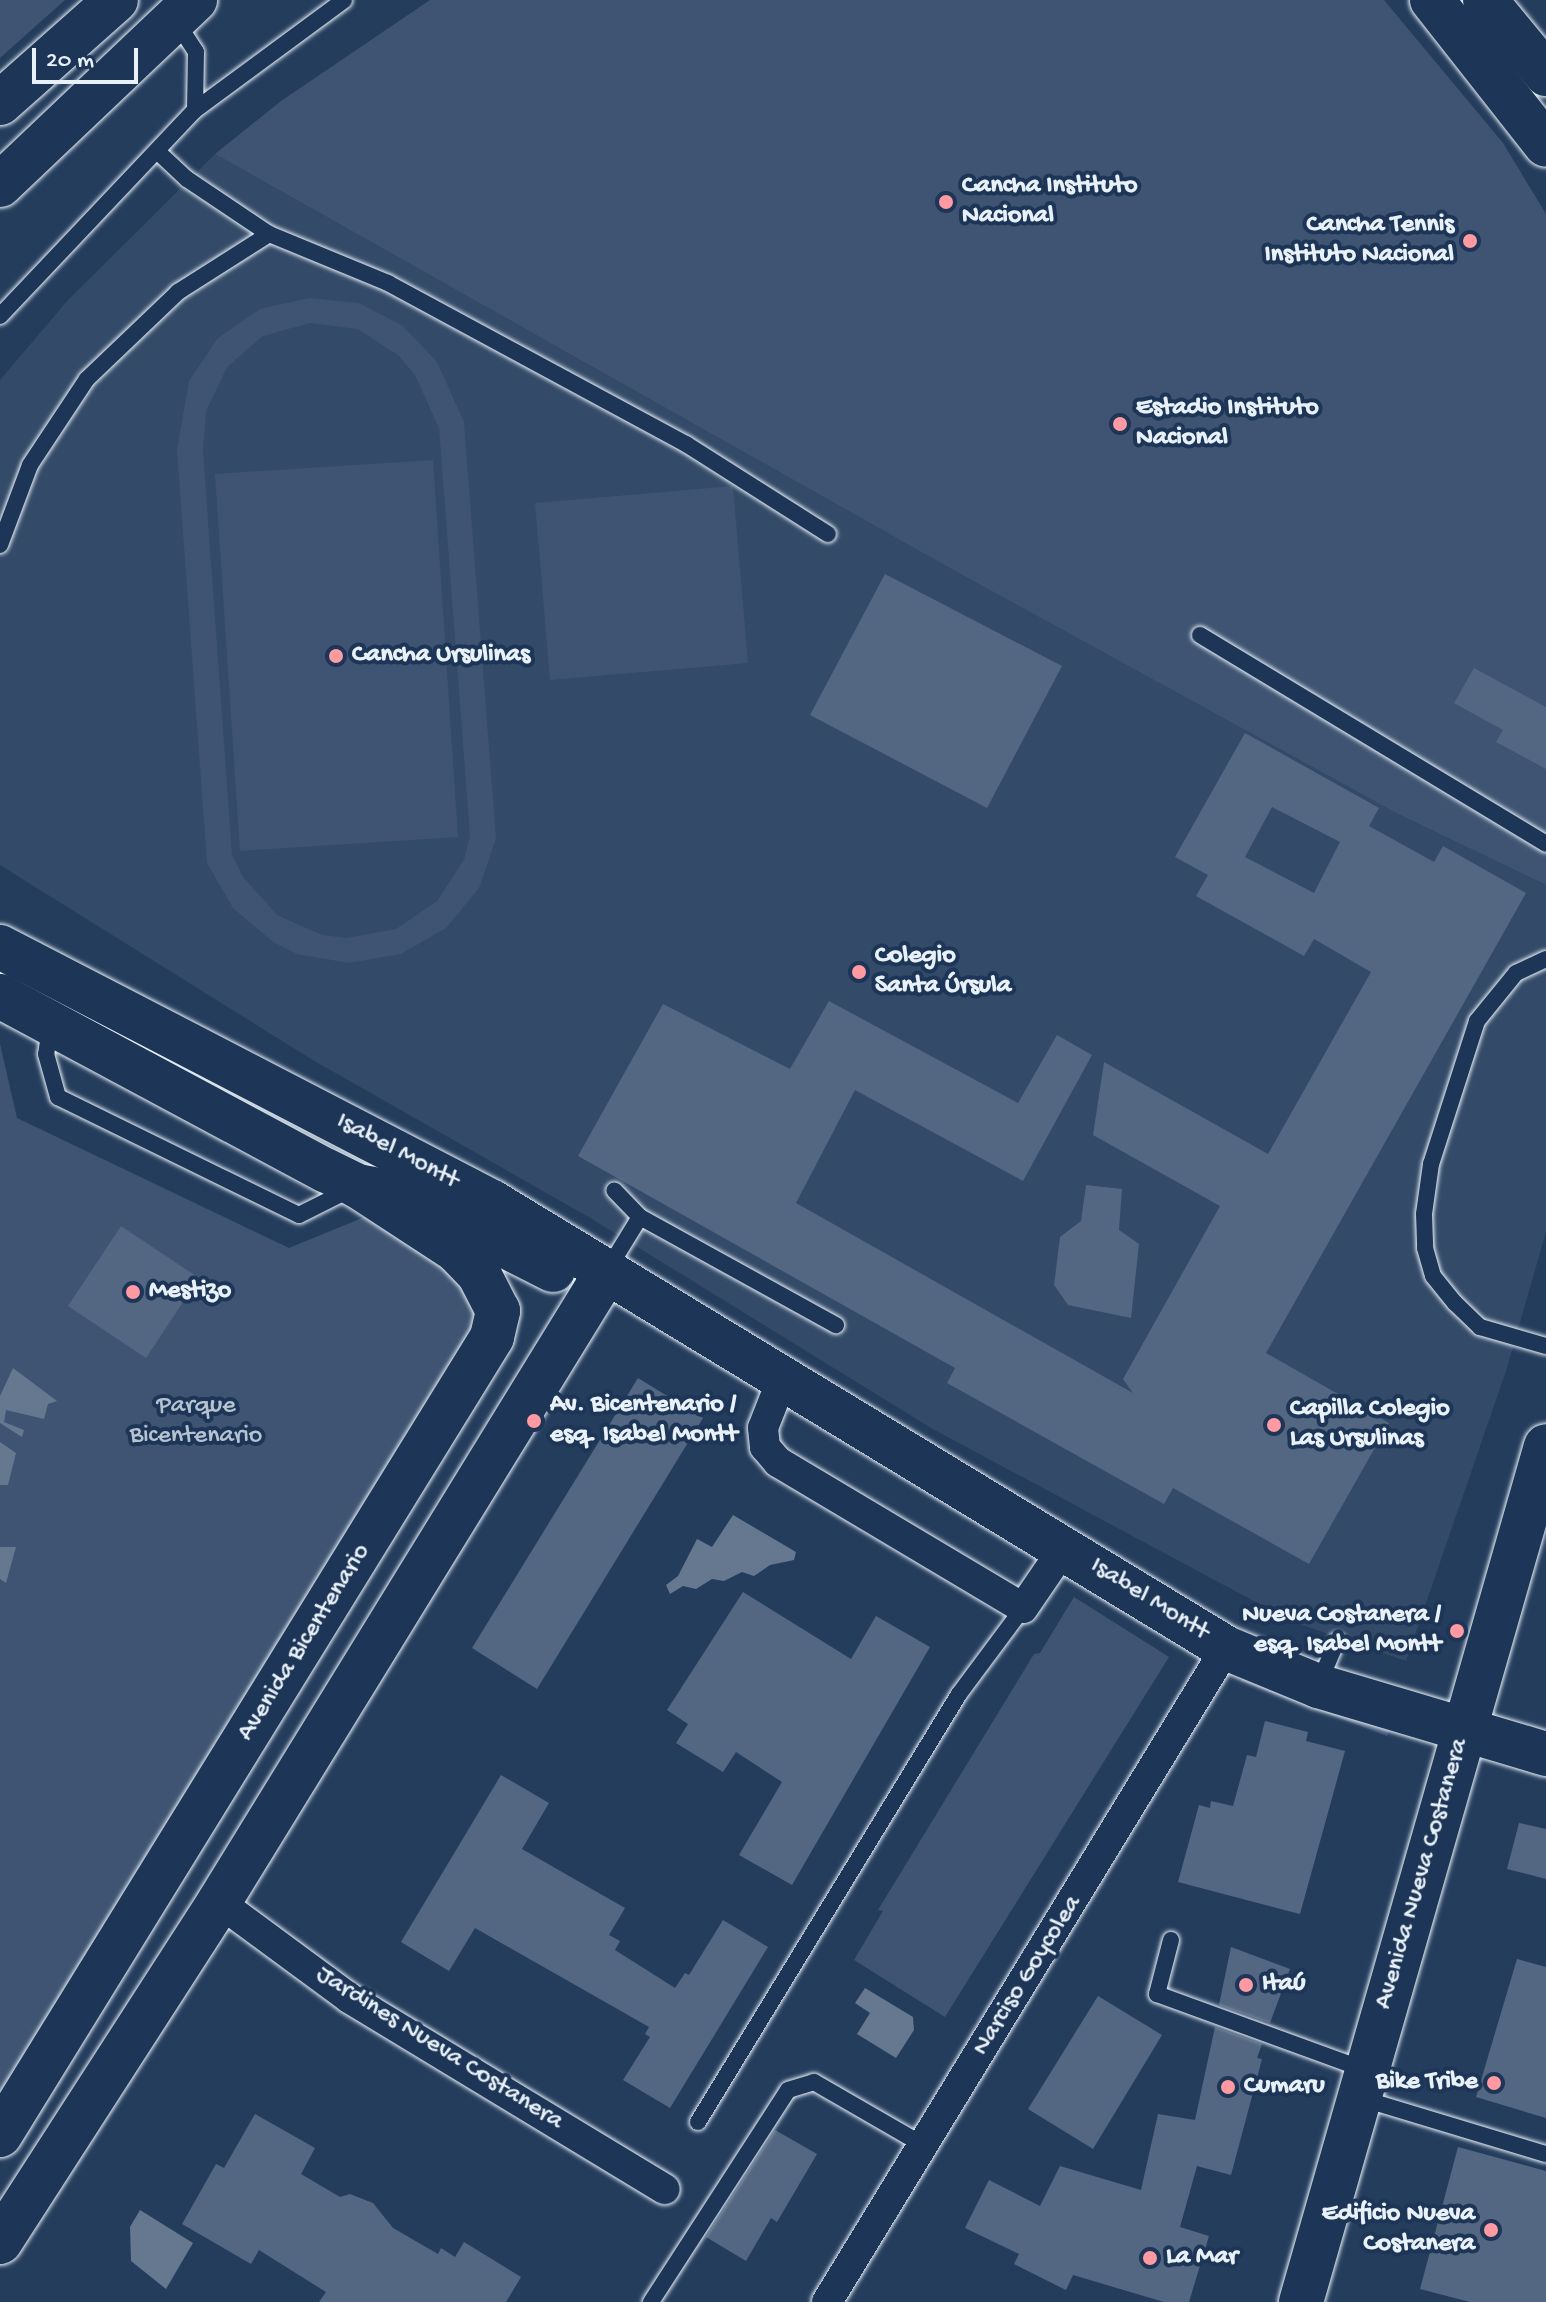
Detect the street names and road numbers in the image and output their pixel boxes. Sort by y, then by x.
street label: Isabel Montt [330,1107,464,1197]
street label: Avenida Bicentenario [232,1539,378,1747]
street label: Isabel Montt [1084,1551,1214,1649]
street label: Avenida Nueva Costanera [1369,1735,1477,2013]
street label: Narciso Goycolea [966,1890,1090,2062]
street label: Jardines Nueva Costanera [309,1960,569,2138]

